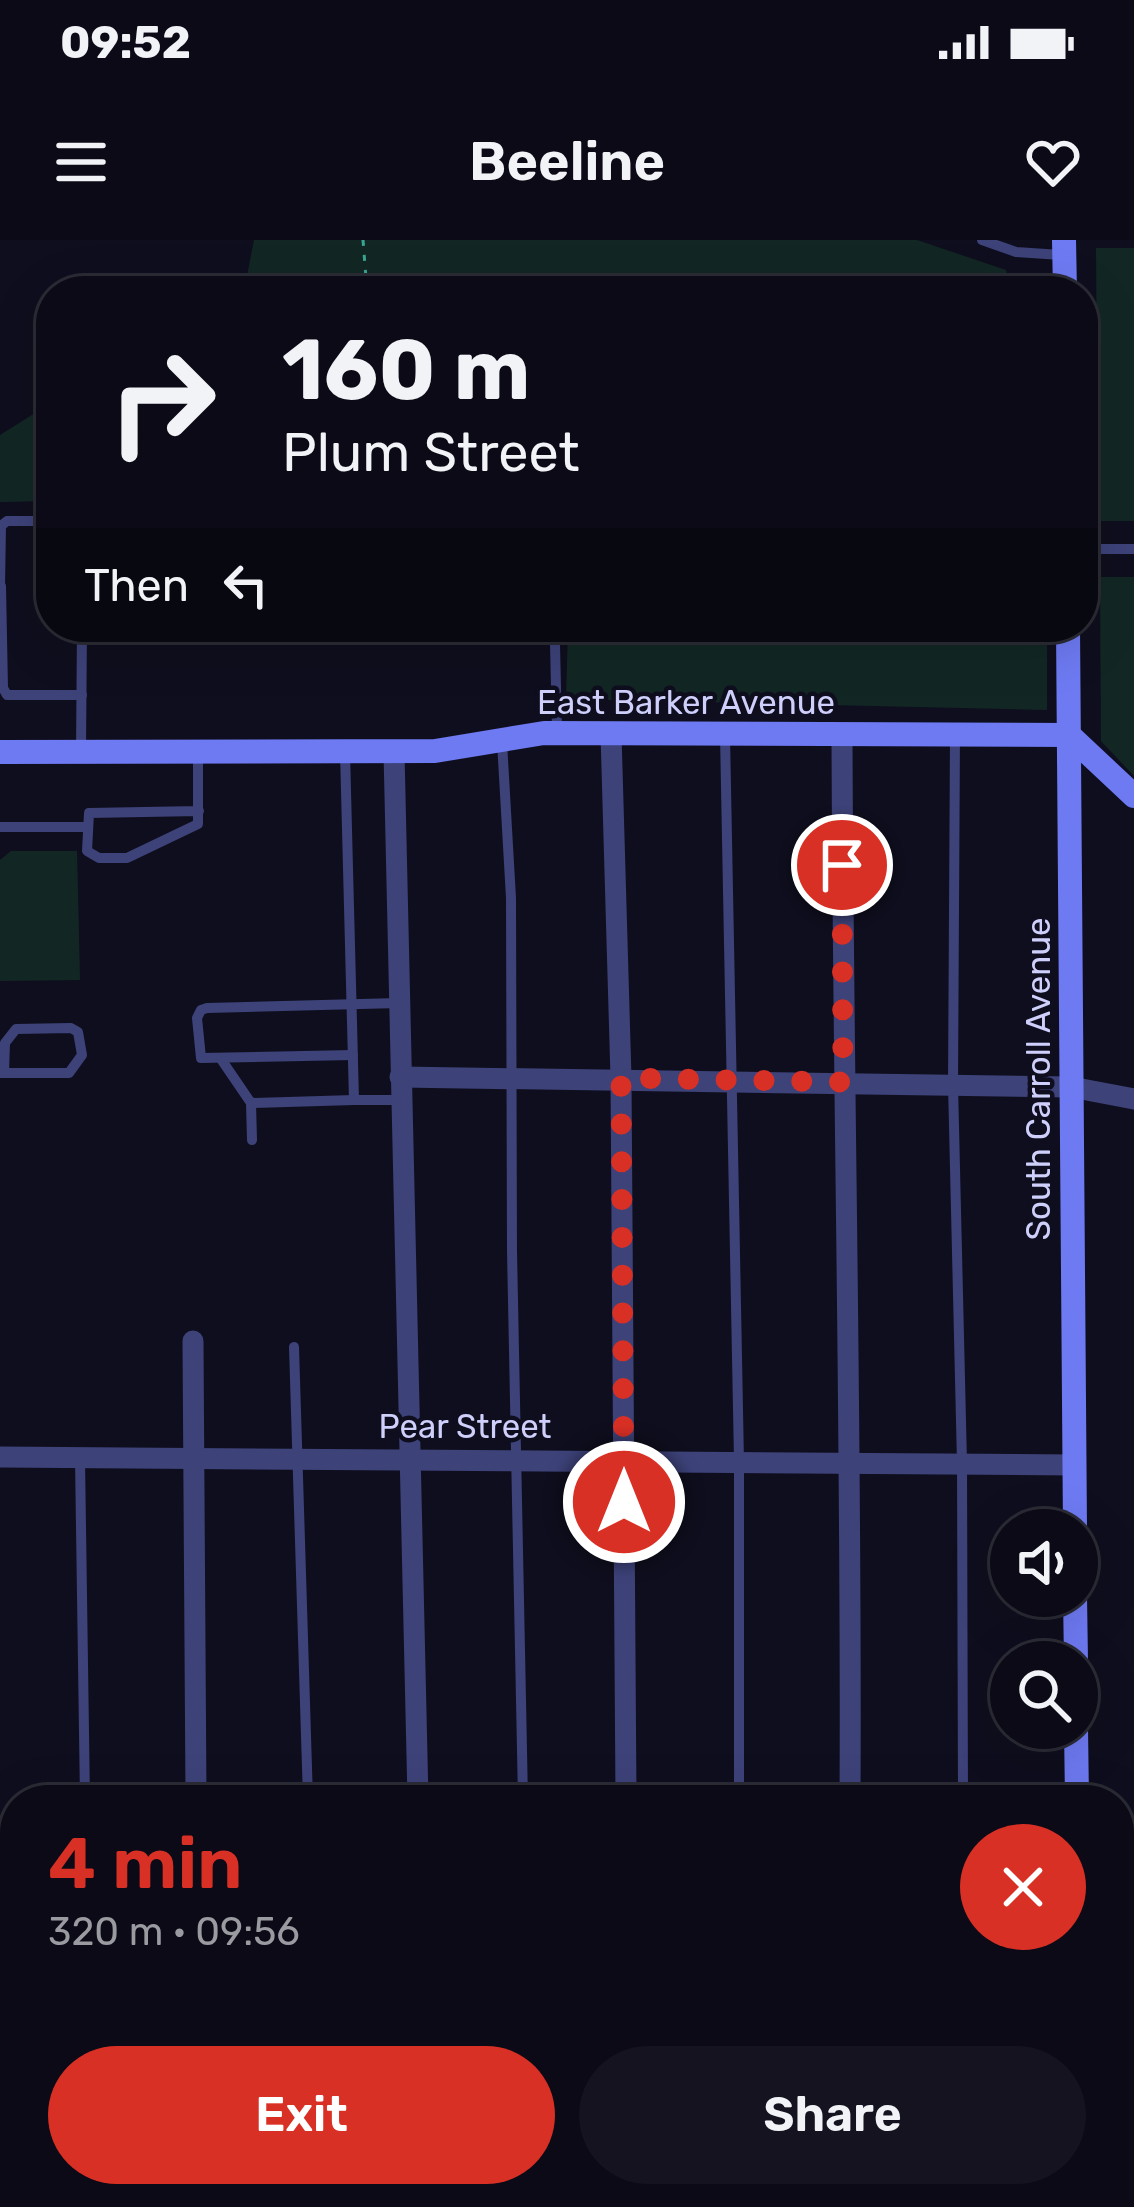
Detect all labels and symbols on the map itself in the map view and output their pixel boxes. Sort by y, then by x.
street label: East Barker Avenue [537,683,835,722]
pin [791,814,893,916]
street label: South Carroll Avenue [1019,917,1058,1241]
street label: Pear Street [379,1407,552,1446]
position arrow [561,1439,687,1565]

